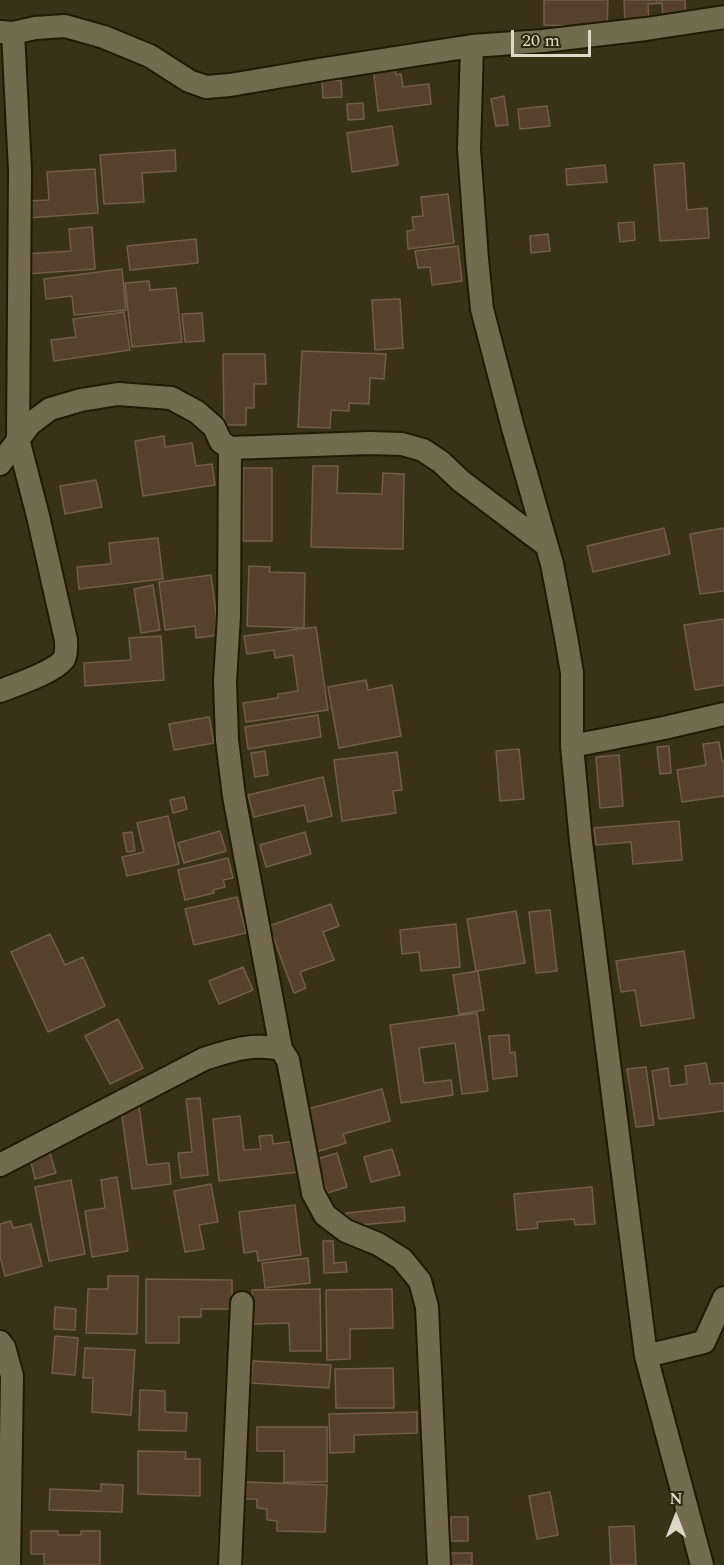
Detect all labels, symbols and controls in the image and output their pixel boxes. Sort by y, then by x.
scale bar [514,18,594,56]
text: 20 m [522,27,560,54]
north arrow [646,1487,706,1547]
text: N [669,1487,683,1511]

